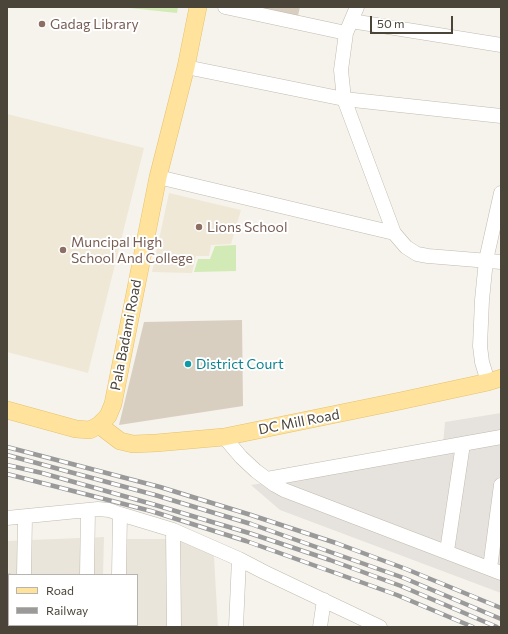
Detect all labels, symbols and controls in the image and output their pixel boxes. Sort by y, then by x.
scale bar [372,8,455,34]
place label: Gadag Library [50,16,139,32]
text: 50 m [377,16,405,30]
marker: Gadag Library [37,19,47,29]
place label: Lions School [207,219,287,235]
marker: Lions School [194,222,204,232]
place label: Muncipal High School And College [71,234,193,266]
marker: Muncipal High School And College [58,245,68,255]
street label: Pala Badami Road [107,278,145,392]
place label: District Court [196,356,284,372]
marker: District Court [183,359,193,369]
street label: DC Mill Road [257,406,341,438]
legend [8,574,138,626]
text: Road [46,583,74,597]
text: Railway [46,603,88,617]

